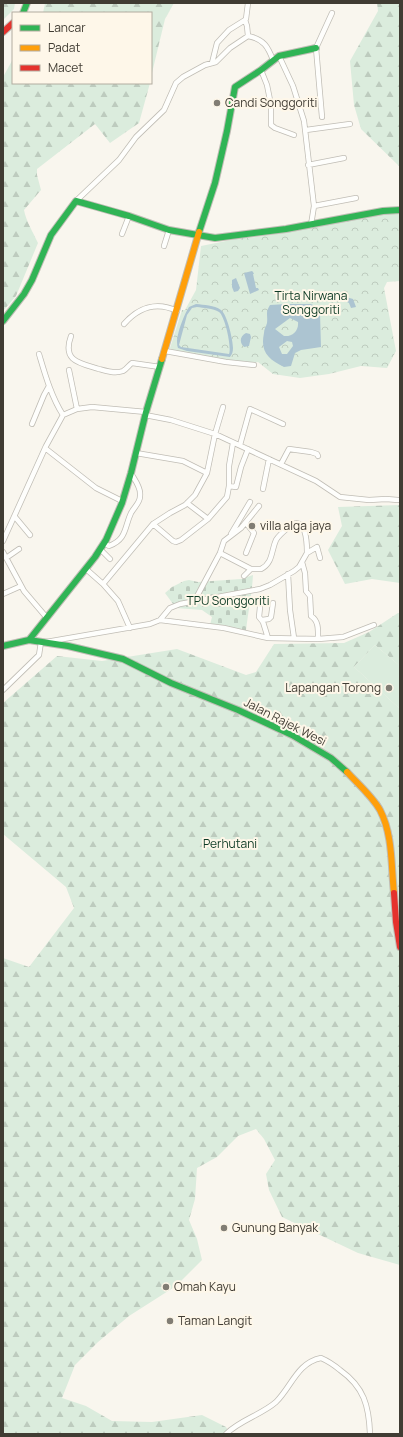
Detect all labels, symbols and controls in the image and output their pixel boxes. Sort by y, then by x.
legend [12,12,152,84]
text: Lancar [48,19,86,36]
text: Padat [48,39,80,56]
text: Macet [48,59,83,76]
place label: Candi Songgoriti [225,94,317,111]
marker: Candi Songgoriti [212,98,222,108]
park label: Tirta Nirwana Songgoriti [275,287,347,318]
place label: villa alga jaya [260,517,331,534]
marker: villa alga jaya [247,521,257,531]
park label: TPU Songgoriti [187,592,269,609]
place label: Lapangan Torong [285,679,381,696]
marker: Lapangan Torong [384,683,394,693]
street label: Jalan Rajek Wesi [241,693,329,750]
park label: Perhutani [203,835,257,852]
place label: Gunung Banyak [232,1219,319,1236]
marker: Gunung Banyak [219,1223,229,1233]
place label: Omah Kayu [174,1278,236,1295]
marker: Omah Kayu [161,1282,171,1292]
place label: Taman Langit [178,1312,252,1329]
marker: Taman Langit [165,1316,175,1326]

